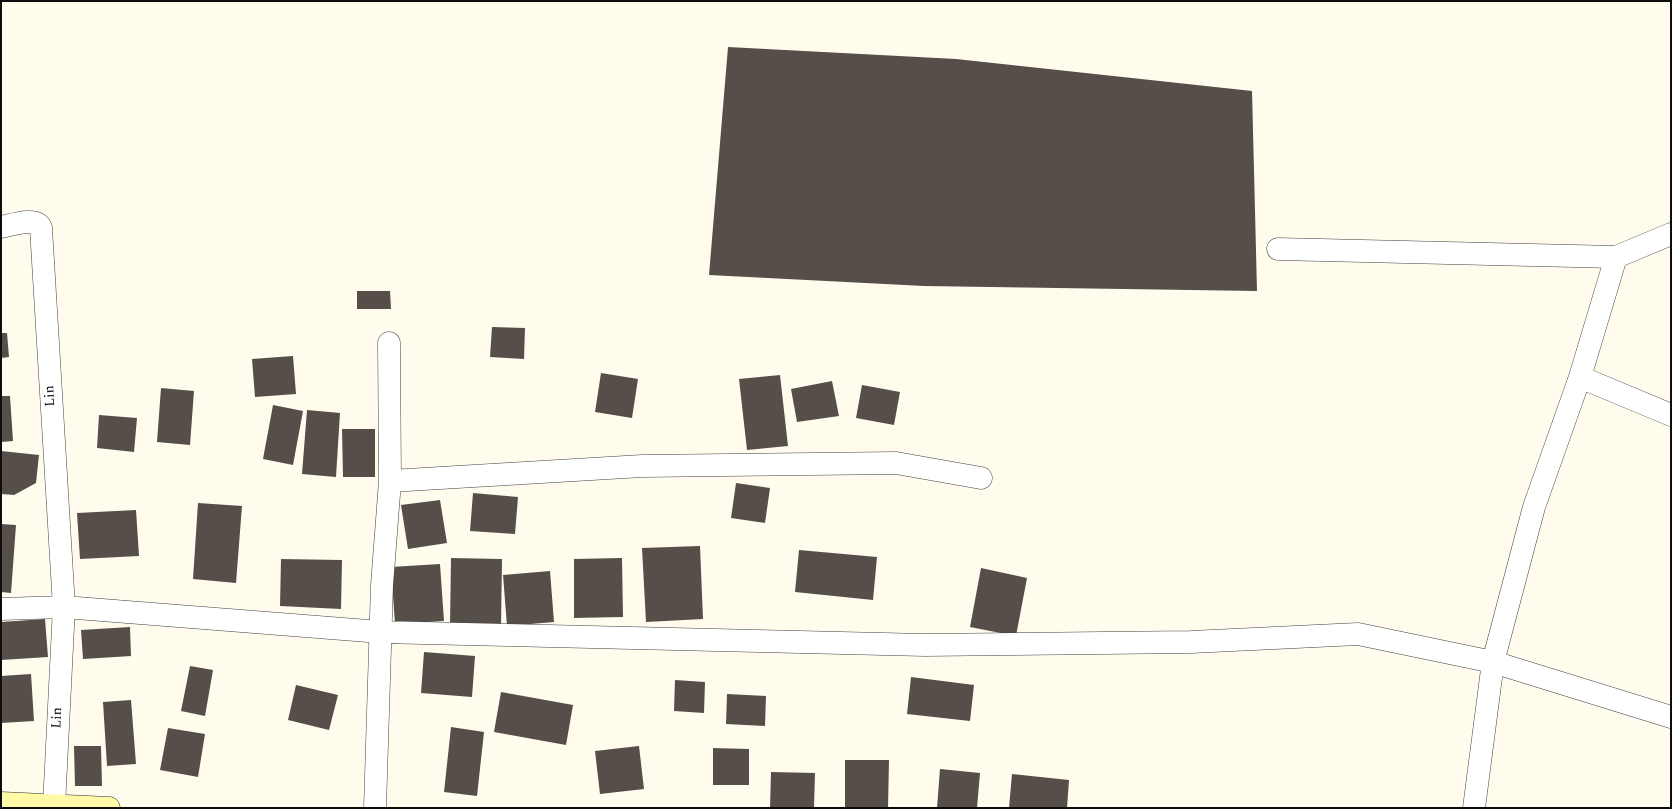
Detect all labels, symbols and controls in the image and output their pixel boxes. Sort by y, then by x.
street label: Lin [42,385,60,407]
street label: Lin [49,707,67,729]

